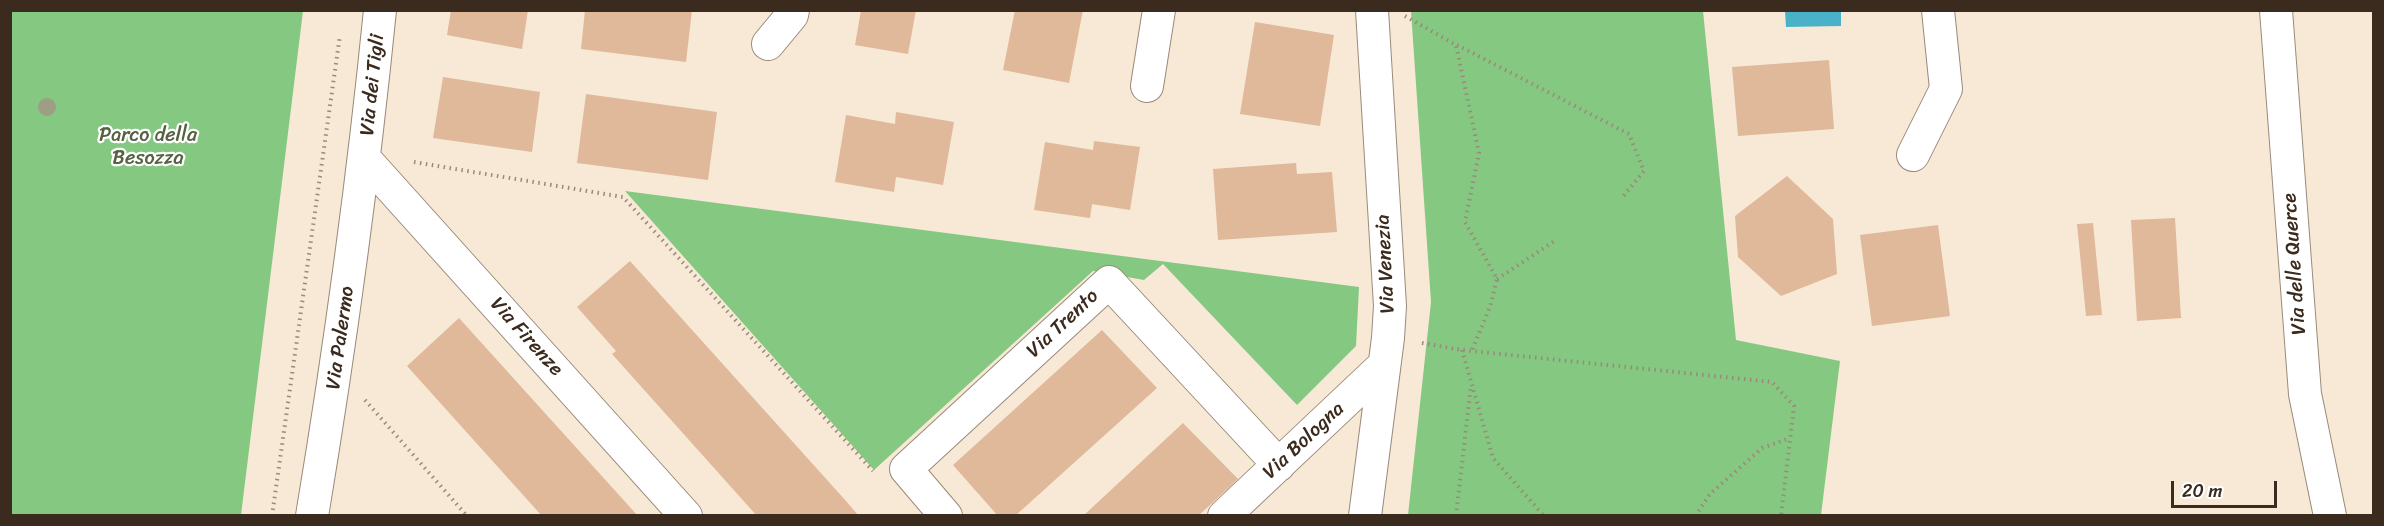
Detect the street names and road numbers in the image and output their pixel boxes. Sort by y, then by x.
street label: Via dei Tigli [356,33,390,137]
street label: Via delle Querce [2278,192,2312,336]
street label: Via Venezia [1371,214,1401,314]
street label: Via Palermo [322,285,360,391]
street label: Via Trento [1022,285,1104,363]
street label: Via Firenze [484,293,568,381]
street label: Via Bologna [1258,397,1350,485]

